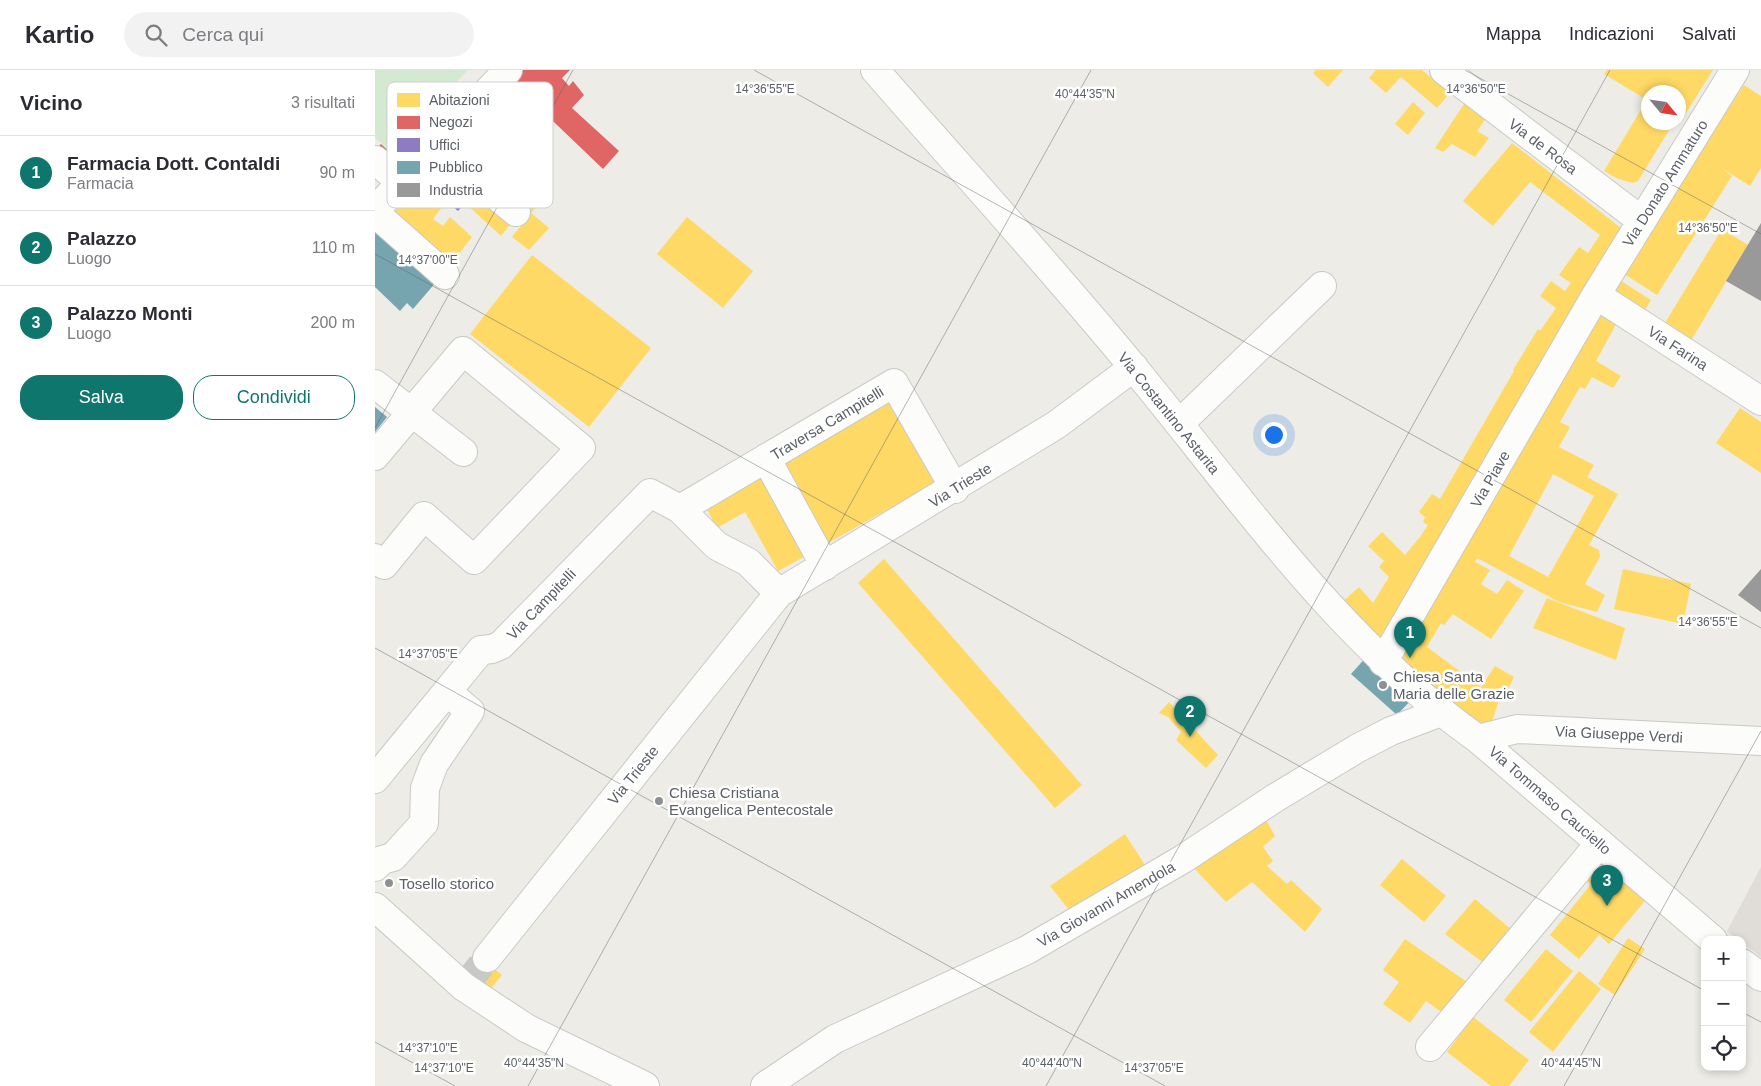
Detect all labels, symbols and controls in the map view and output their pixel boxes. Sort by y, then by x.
search box [124,12,474,57]
text: Kartio [25,21,94,48]
icon: search [142,21,170,49]
text: Cerca qui [182,24,264,45]
text: Mappa [1486,24,1541,44]
text: Indicazioni [1569,24,1654,44]
text: Salvati [1682,24,1736,44]
legend [387,82,553,208]
text: 14°36'55"E [735,82,795,96]
text: 14°36'50"E [1446,82,1506,96]
north arrow [1641,85,1686,130]
text: 40°44'35"N [1055,87,1115,101]
text: Vicino [20,91,83,114]
text: Abitazioni [429,92,490,108]
text: 3 risultati [291,94,355,111]
text: Negozi [429,114,473,130]
street label: Via de Rosa [1505,115,1581,178]
street label: Via Donato Ammaturo [1619,116,1711,250]
text: Uffici [429,137,460,153]
text: Farmacia Dott. Contaldi [67,153,280,174]
text: Pubblico [429,159,483,175]
text: 1 [32,164,40,181]
text: 90 m [319,164,355,181]
text: Farmacia [67,175,134,192]
text: Industria [429,182,483,198]
text: 14°36'50"E [1678,221,1738,235]
text: Palazzo [67,228,137,249]
text: 2 [32,239,40,256]
text: 110 m [312,239,355,256]
text: Luogo [67,250,112,267]
text: 14°37'00"E [398,253,458,267]
text: Palazzo Monti [67,303,193,324]
text: 3 [32,314,40,331]
text: 200 m [311,314,355,331]
street label: Via Farina [1645,322,1712,374]
text: Luogo [67,325,112,342]
street label: Via Costantino Astarita [1115,349,1224,478]
button: Salva [20,375,183,420]
button: Condividi [193,375,355,420]
street label: Traversa Campitelli [767,383,887,463]
your location [1261,422,1287,448]
street label: Via Piave [1467,447,1513,511]
street label: Via Trieste [926,459,994,511]
street label: Via Campitelli [503,565,579,643]
text: 14°36'55"E [1678,615,1738,629]
pin: 1 [1394,617,1426,658]
text: 14°37'05"E [398,647,458,661]
place label: Chiesa Santa Maria delle Grazie [1393,668,1515,702]
marker: Chiesa Santa Maria delle Grazie [1377,679,1389,691]
pin: 2 [1174,696,1206,737]
street label: Via Giuseppe Verdi [1555,722,1683,746]
street label: Via Trieste [604,742,662,808]
street label: Via Tommaso Cauciello [1485,742,1615,858]
place label: Chiesa Cristiana Evangelica Pentecostale [669,784,833,818]
marker: Chiesa Cristiana Evangelica Pentecostale [653,795,665,807]
street label: Via Giovanni Amendola [1034,857,1178,950]
pin: 3 [1591,865,1623,906]
place label: Tosello storico [399,875,494,892]
marker: Tosello storico [383,877,395,889]
map controls [1701,936,1746,1071]
button: + [1701,936,1746,981]
button: − [1701,981,1746,1026]
button: locate [1701,1026,1746,1071]
text: 14°37'10"E [398,1041,458,1055]
text: 40°44'35"N [504,1056,564,1070]
text: 40°44'40"N [1022,1056,1082,1070]
text: 40°44'45"N [1541,1056,1601,1070]
text: 14°37'10"E [414,1061,474,1075]
text: 14°37'05"E [1124,1061,1184,1075]

